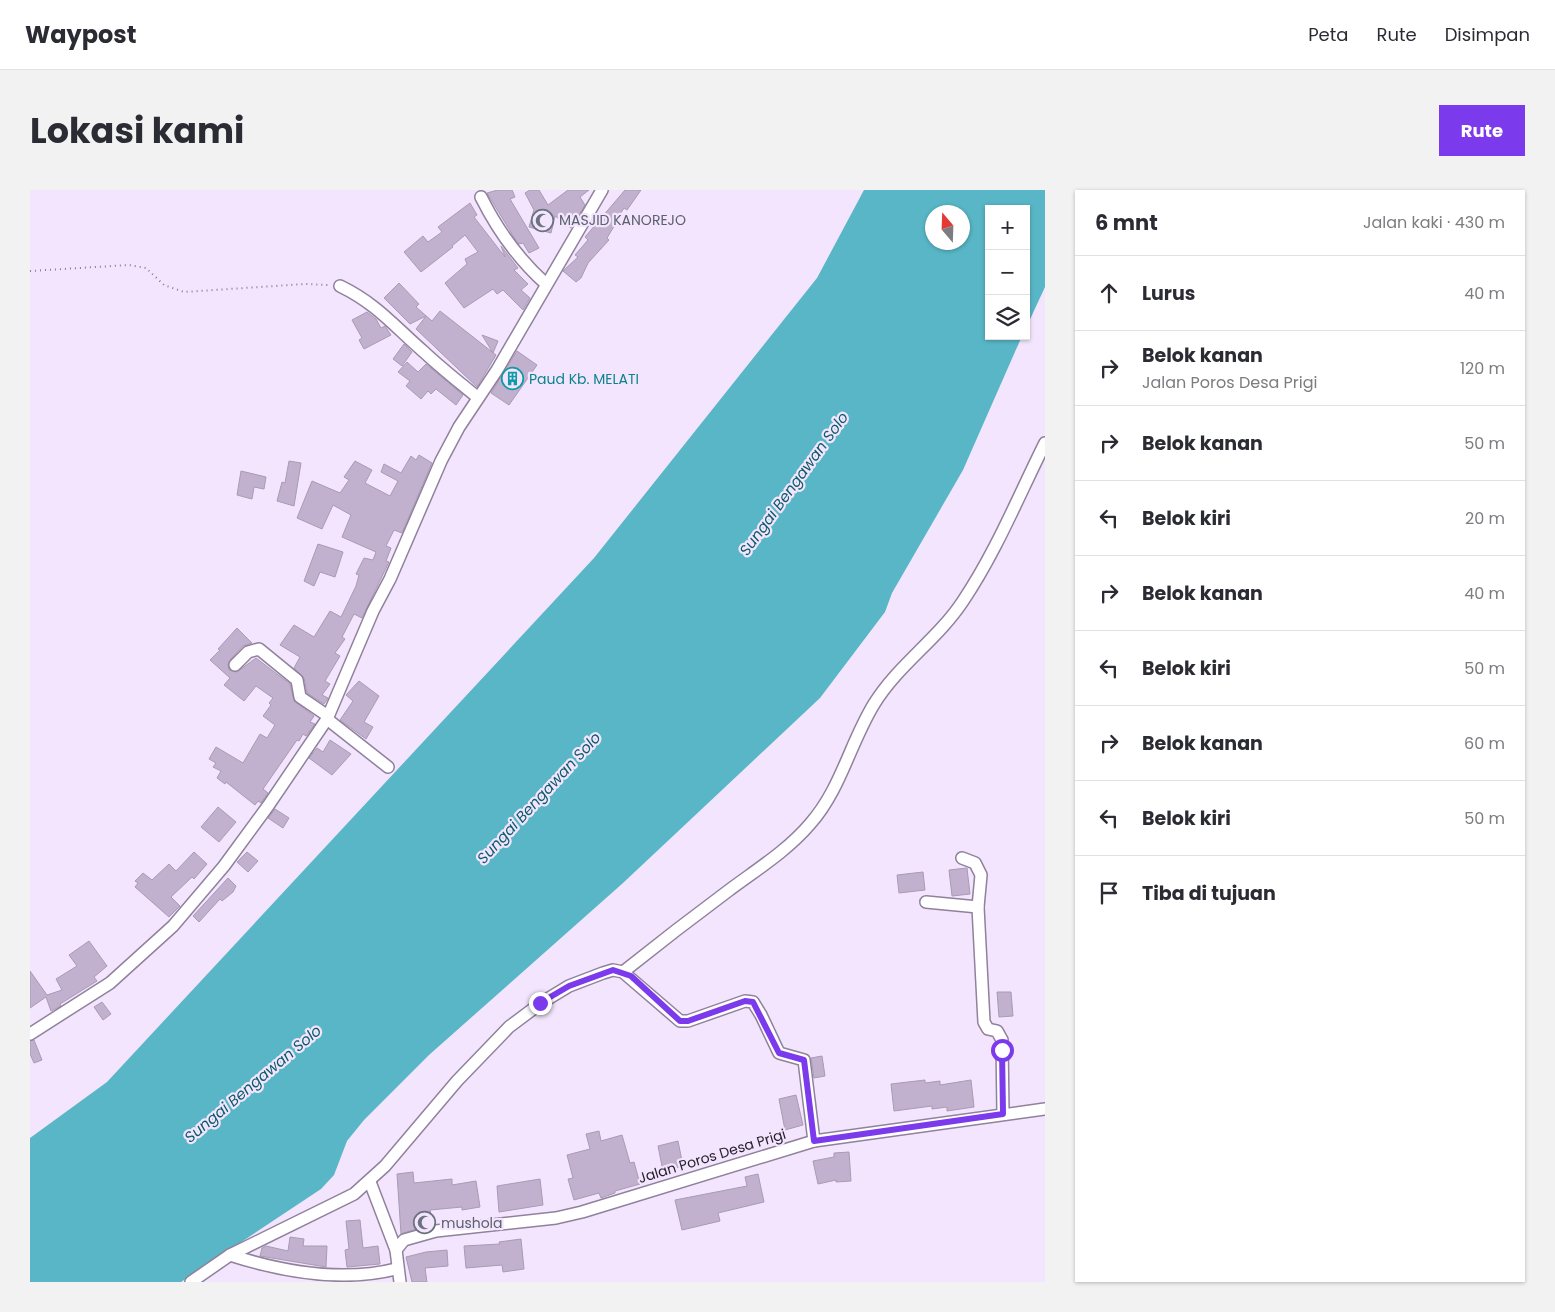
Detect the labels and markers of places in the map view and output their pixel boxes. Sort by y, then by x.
mosque icon: MASJID KANOREJO [531,208,555,232]
place label: MASJID KANOREJO [559,210,686,230]
building icon: Paud Kb. MELATI [501,367,525,391]
place label: Paud Kb. MELATI [529,369,639,389]
mosque icon: mushola [413,1211,437,1235]
place label: mushola [441,1213,503,1233]

